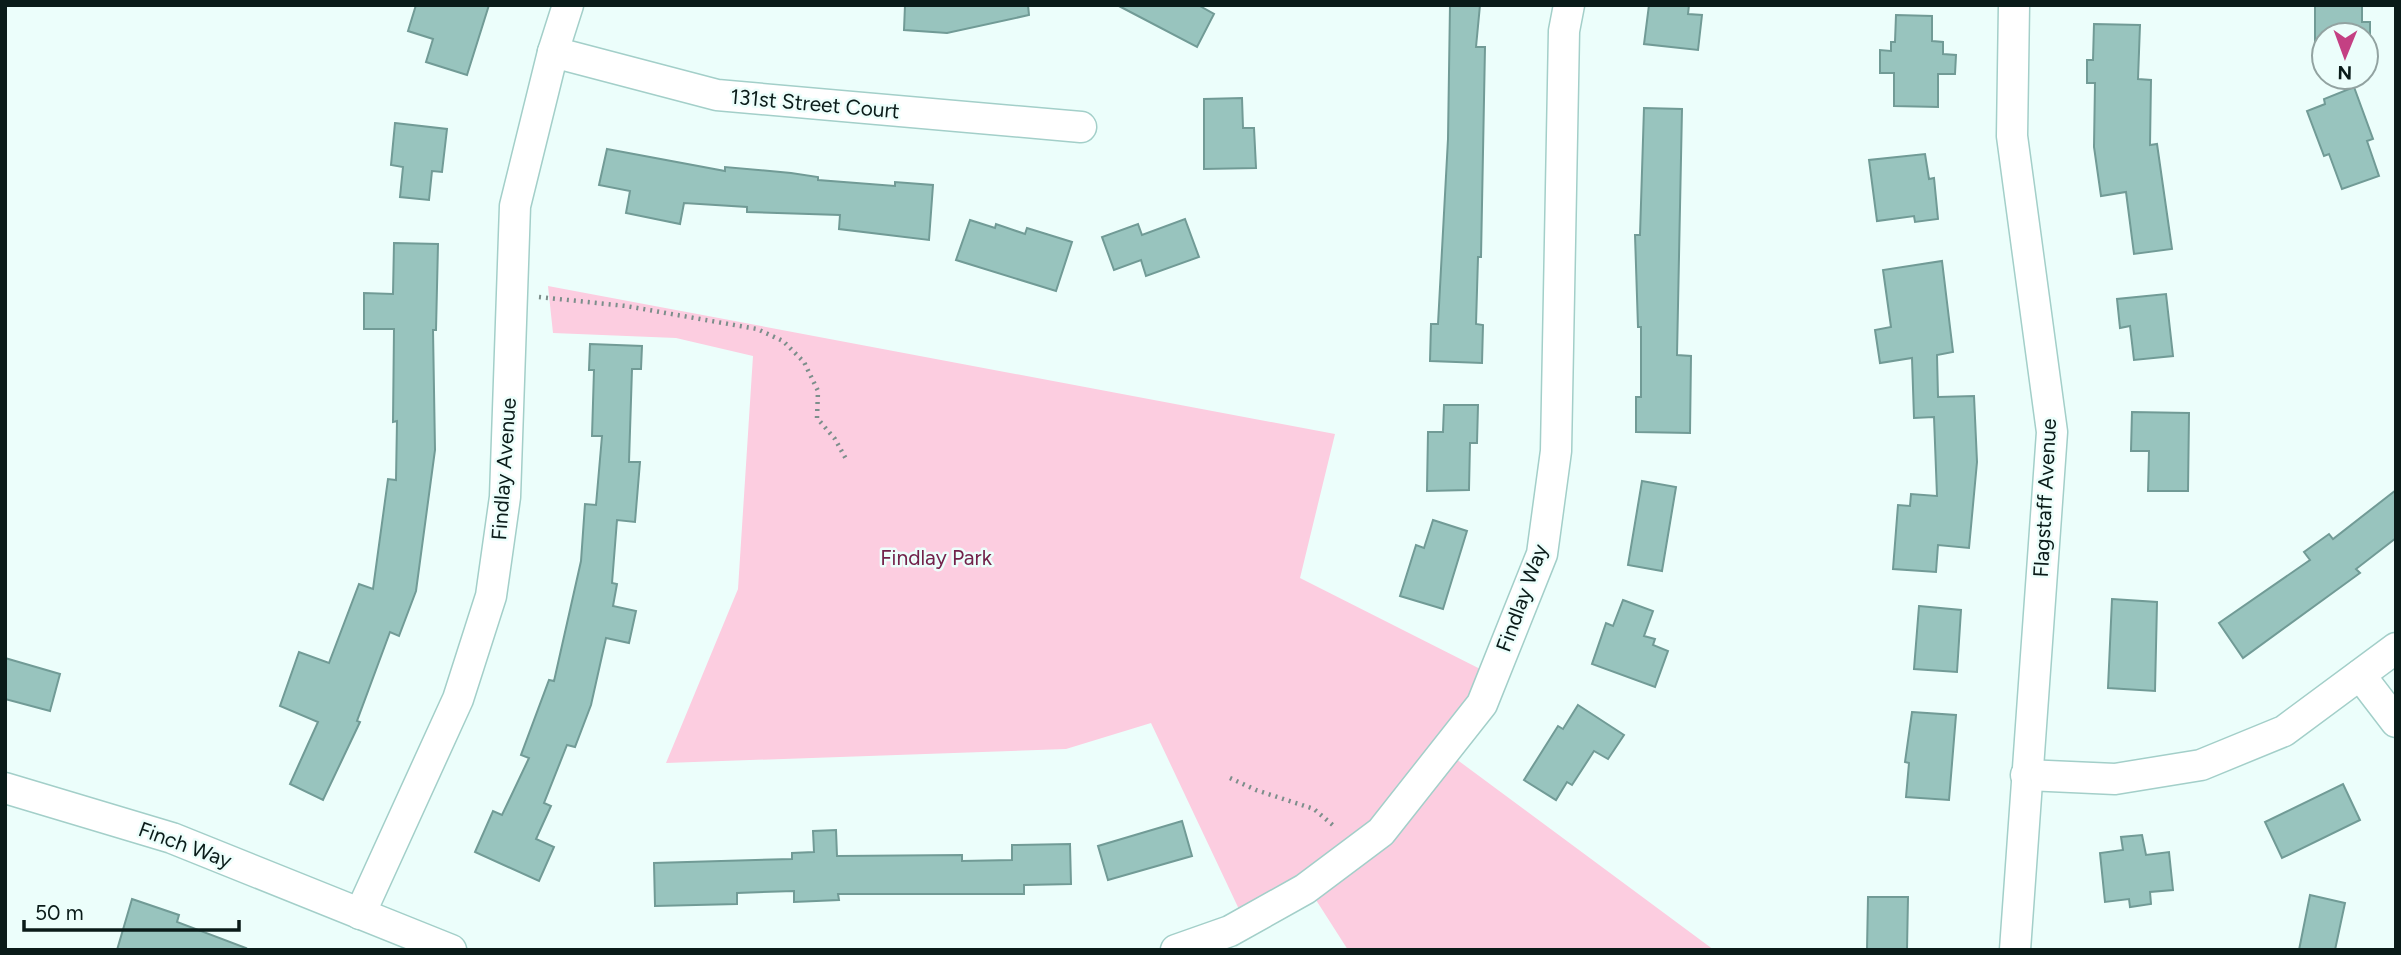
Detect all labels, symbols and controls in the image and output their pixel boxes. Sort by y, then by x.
north arrow [2310,21,2380,91]
text: N [2337,61,2352,84]
street label: 131st Street Court [729,84,901,123]
street label: Findlay Avenue [486,397,521,541]
street label: Flagstaff Avenue [2028,418,2061,578]
street label: Findlay Way [1491,541,1553,655]
park label: Findlay Park [880,545,993,570]
street label: Finch Way [135,816,235,873]
scale bar [24,888,240,932]
text: 50 m [35,900,84,925]

